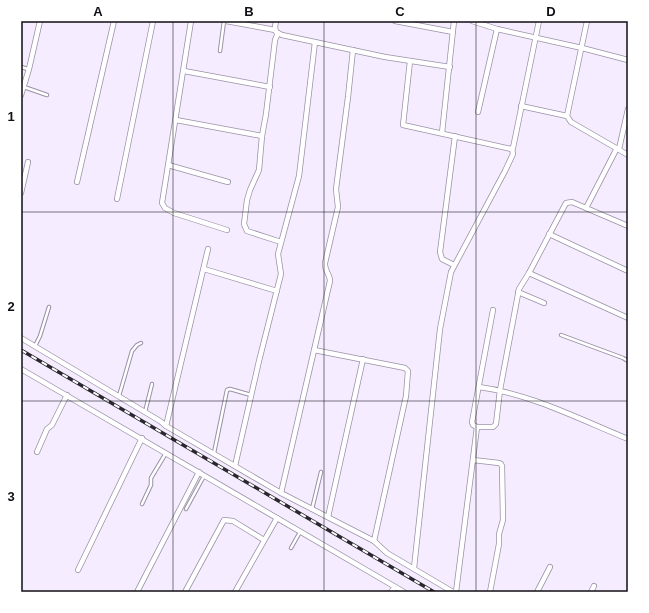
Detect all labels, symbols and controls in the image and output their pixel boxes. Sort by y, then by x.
text: A [93,4,103,19]
text: B [244,4,254,19]
text: C [395,4,405,19]
text: D [546,4,556,19]
text: 1 [7,109,15,124]
text: 2 [7,299,15,314]
text: 3 [7,489,15,504]

